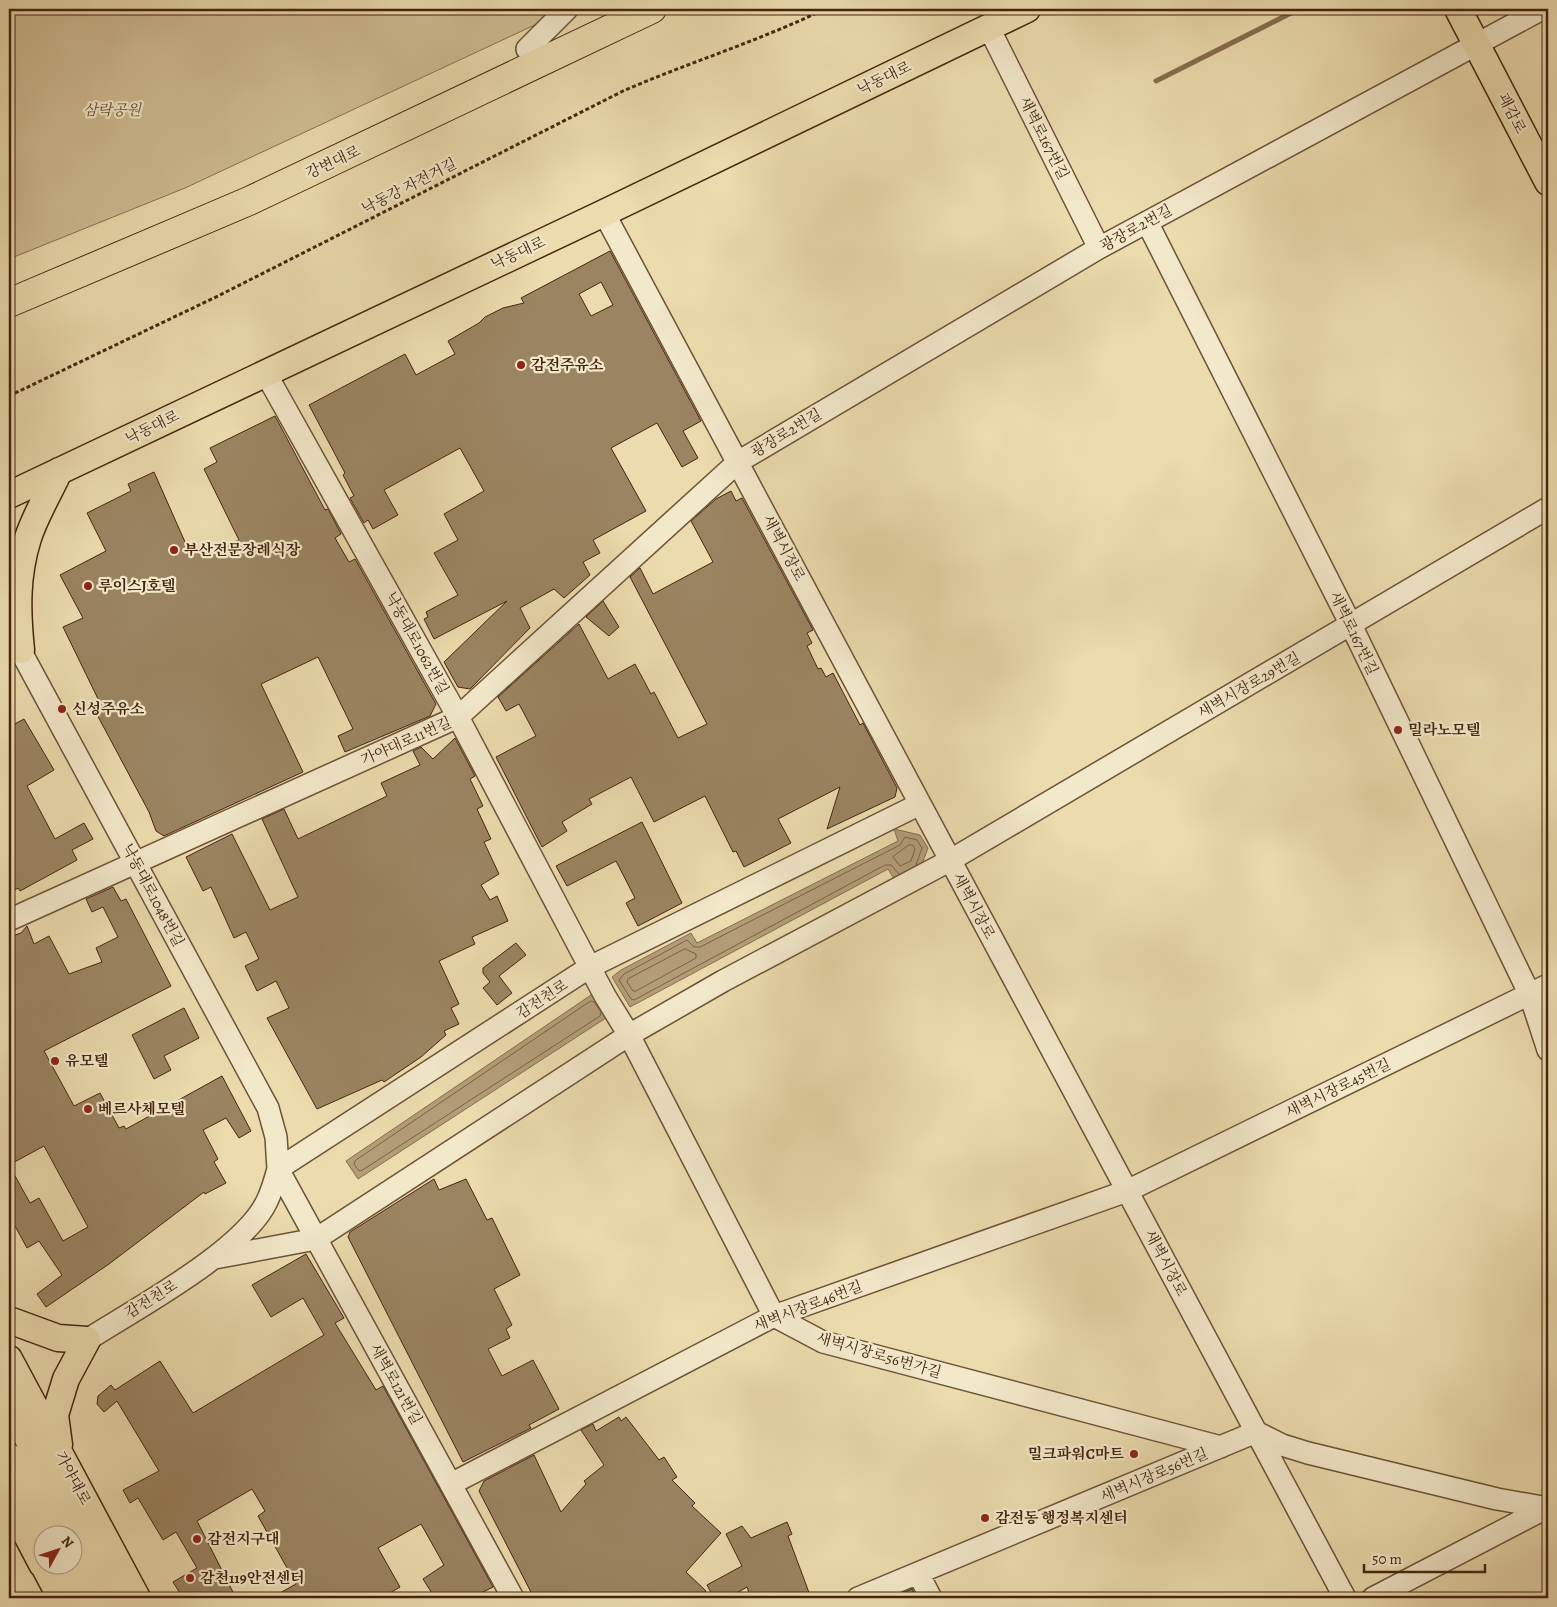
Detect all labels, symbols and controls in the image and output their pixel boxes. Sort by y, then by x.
street label: 낙동대로 [854,56,915,100]
street label: 괘감로 [1493,89,1531,137]
street label: 새벽로167번길 [1014,93,1074,183]
park label: 삼락공원 [83,100,142,120]
street label: 강변대로 [303,140,364,183]
street label: 낙동강 자전거길 [358,153,460,219]
street label: 광장로2번길 [1096,200,1176,256]
street label: 낙동대로 [488,231,549,274]
place label: 감전주유소 [531,355,604,375]
marker: 감전주유소 [515,359,527,371]
street label: 광장로2번길 [747,404,825,462]
street label: 낙동대로 [122,405,183,449]
street label: 새벽시장로 [758,511,810,585]
place label: 부산전문장례식장 [184,540,300,560]
marker: 부산전문장례식장 [168,544,180,556]
place label: 루이스J호텔 [98,576,175,596]
marker: 루이스J호텔 [82,580,94,592]
street label: 낙동대로1062번길 [381,588,453,698]
street label: 새벽로167번길 [1325,588,1383,678]
street label: 새벽시장로29번길 [1194,647,1304,723]
place label: 신성주유소 [72,699,145,719]
marker: 신성주유소 [56,703,68,715]
street label: 가야대로11번길 [358,712,454,770]
place label: 밀라노모텔 [1408,720,1480,740]
marker: 밀라노모텔 [1392,724,1404,736]
street label: 낙동대로1048번길 [117,840,189,950]
street label: 새벽시장로 [948,869,1000,943]
street label: 감전천로 [512,975,572,1023]
place label: 유모텔 [65,1051,108,1071]
street label: 새벽시장로45번길 [1282,1054,1394,1122]
marker: 유모텔 [49,1055,61,1067]
place label: 베르사체모텔 [98,1099,185,1119]
marker: 베르사체모텔 [82,1103,94,1115]
street label: 새벽시장로 [1140,1226,1192,1300]
street label: 감전천로 [121,1275,181,1323]
street label: 새벽시장로46번길 [751,1276,865,1336]
street label: 새벽시장로56번가길 [814,1328,944,1382]
street label: 새벽로121번길 [365,1340,427,1428]
street label: 새벽시장로56번길 [1097,1443,1211,1507]
place label: 밀크파워C마트 [1028,1444,1125,1464]
street label: 가야대로 [51,1448,96,1509]
marker: 밀크파워C마트 [1128,1448,1140,1460]
place label: 감전동 행정복지센터 [995,1508,1128,1528]
marker: 감전동 행정복지센터 [979,1512,991,1524]
north arrow [32,1524,82,1574]
place label: 감전지구대 [207,1529,279,1549]
text: N [57,1532,78,1552]
marker: 감전지구대 [191,1533,203,1545]
scale bar [1364,1542,1486,1574]
text: 50 m [1372,1549,1402,1569]
place label: 감천119안전센터 [200,1568,305,1588]
marker: 감천119안전센터 [184,1572,196,1584]

